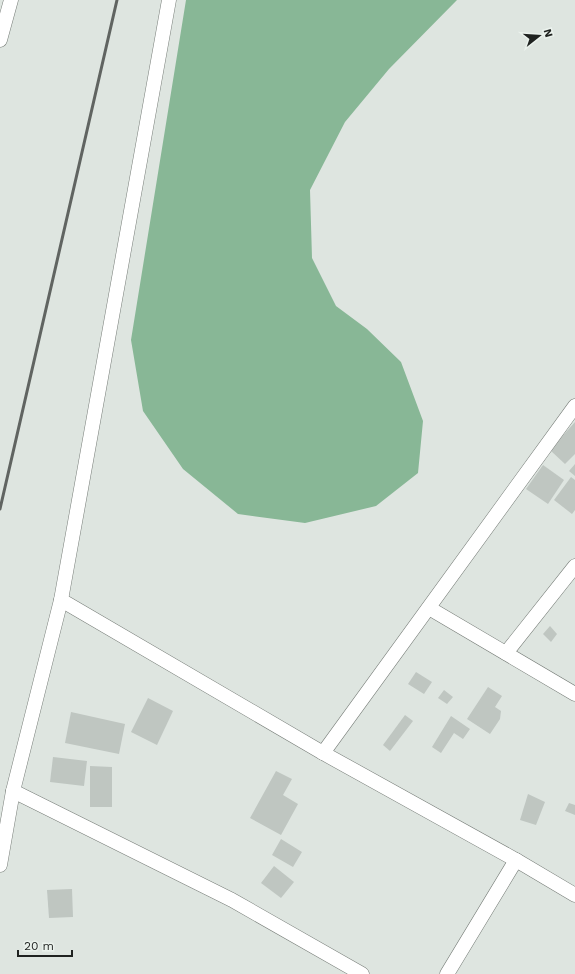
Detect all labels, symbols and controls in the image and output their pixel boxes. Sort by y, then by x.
north arrow [519,16,559,56]
text: N [541,27,555,39]
scale bar [18,932,72,958]
text: 20 m [24,939,54,953]

